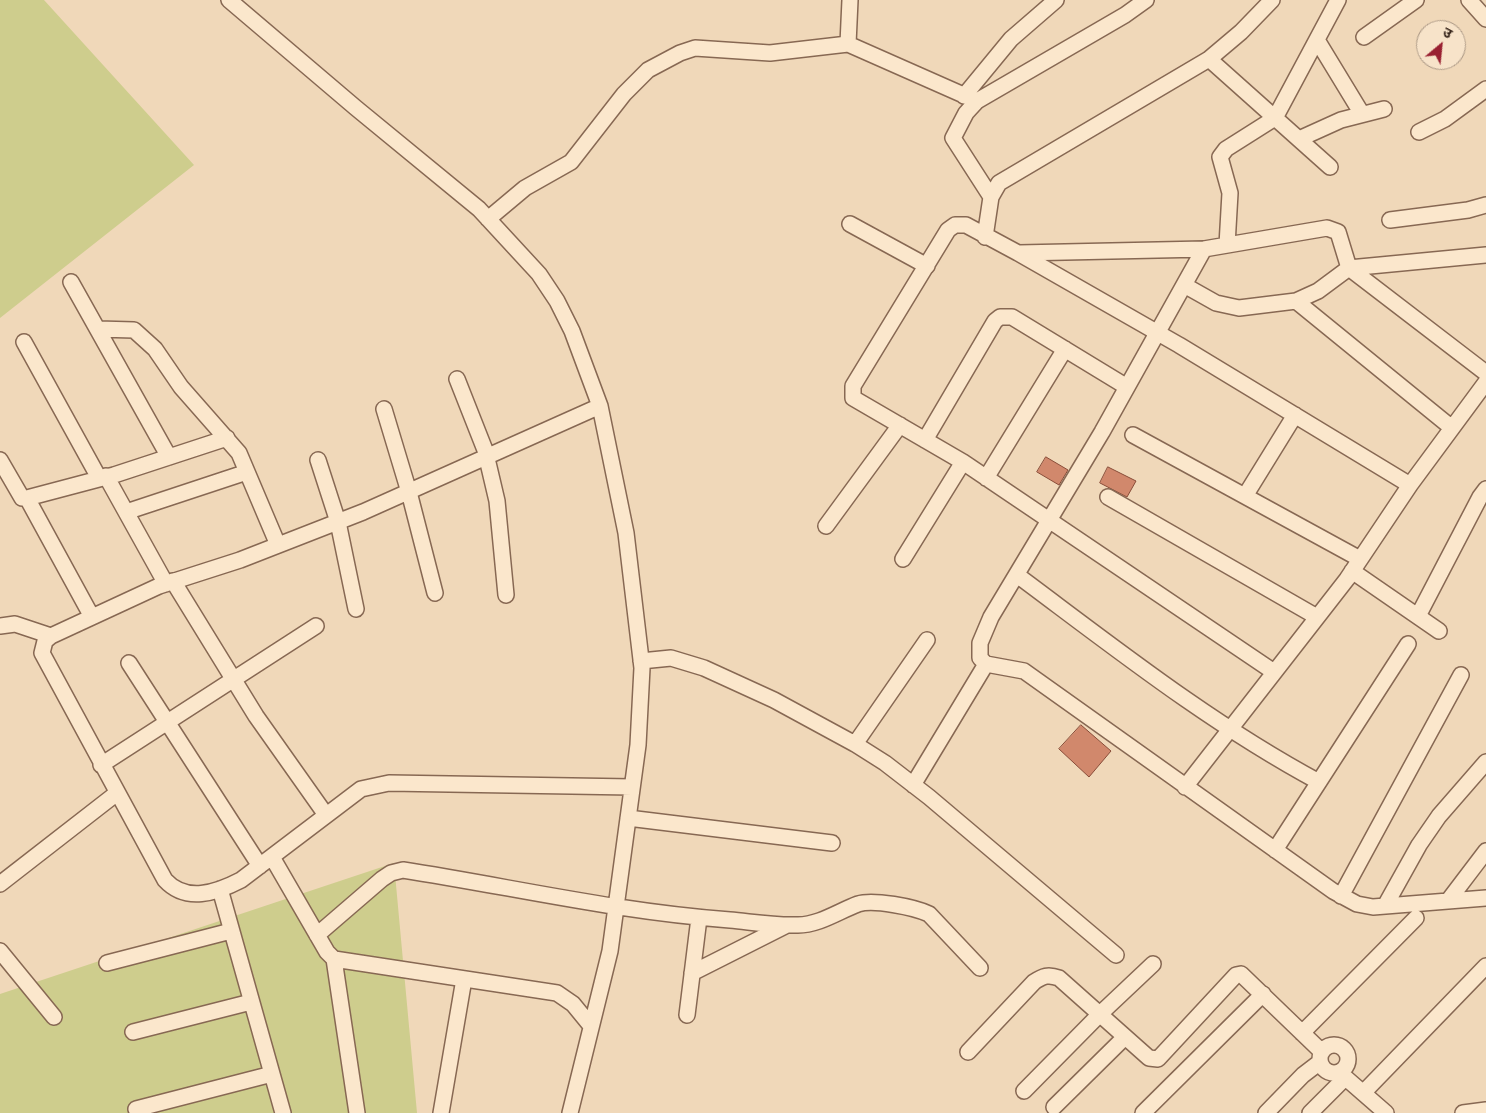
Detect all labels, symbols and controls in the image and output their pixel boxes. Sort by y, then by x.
north arrow [1416,20,1466,70]
text: उ [1440,22,1456,43]

